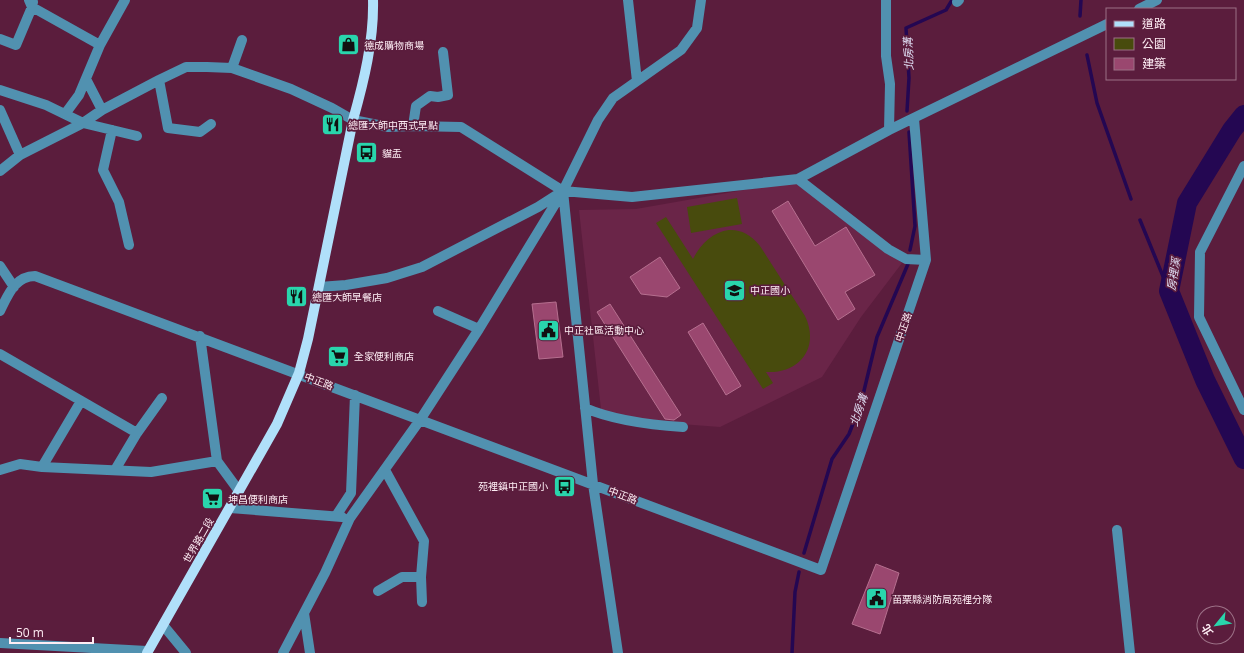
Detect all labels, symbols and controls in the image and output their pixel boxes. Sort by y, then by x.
legend [1106,8,1236,80]
text: 道路 [1142,15,1166,32]
shop icon: 德成購物商場 [336,32,362,58]
water label: 北房溝 [900,35,916,71]
text: 公園 [1142,35,1166,52]
place label: 德成購物商場 [364,38,424,52]
text: 建築 [1142,55,1166,72]
restaurant icon: 總匯大師中西式早點 [320,112,346,138]
place label: 總匯大師中西式早點 [348,118,438,132]
bus stop icon: 貓盂 [354,140,380,166]
place label: 貓盂 [382,146,402,160]
water label: 房裡溪 [1163,255,1183,291]
school or university icon: 中正國小 [722,277,748,303]
place label: 中正國小 [750,283,790,297]
restaurant icon: 總匯大師早餐店 [284,284,310,310]
place label: 總匯大師早餐店 [312,290,382,304]
street label: 中正路 [891,311,915,343]
public building icon: 中正社區活動中心 [535,317,561,343]
place label: 中正社區活動中心 [564,323,644,337]
supermarket icon: 全家便利商店 [325,343,351,369]
place label: 全家便利商店 [354,349,414,363]
street label: 中正路 [302,369,336,393]
water label: 北房溝 [846,390,871,428]
bus stop icon: 苑裡鎮中正國小 [551,473,577,499]
place label: 苑裡鎮中正國小 [478,479,548,493]
street label: 中正路 [606,483,640,507]
supermarket icon: 坤昌便利商店 [199,486,225,512]
place label: 坤昌便利商店 [228,492,288,506]
street label: 世界路二段 [179,515,217,565]
public building icon: 苗栗縣消防局苑裡分隊 [863,586,889,612]
place label: 苗栗縣消防局苑裡分隊 [892,592,992,606]
north arrow [1196,605,1236,645]
scale bar [10,619,93,645]
text: 北 [1198,622,1216,639]
text: 50 m [16,624,44,641]

